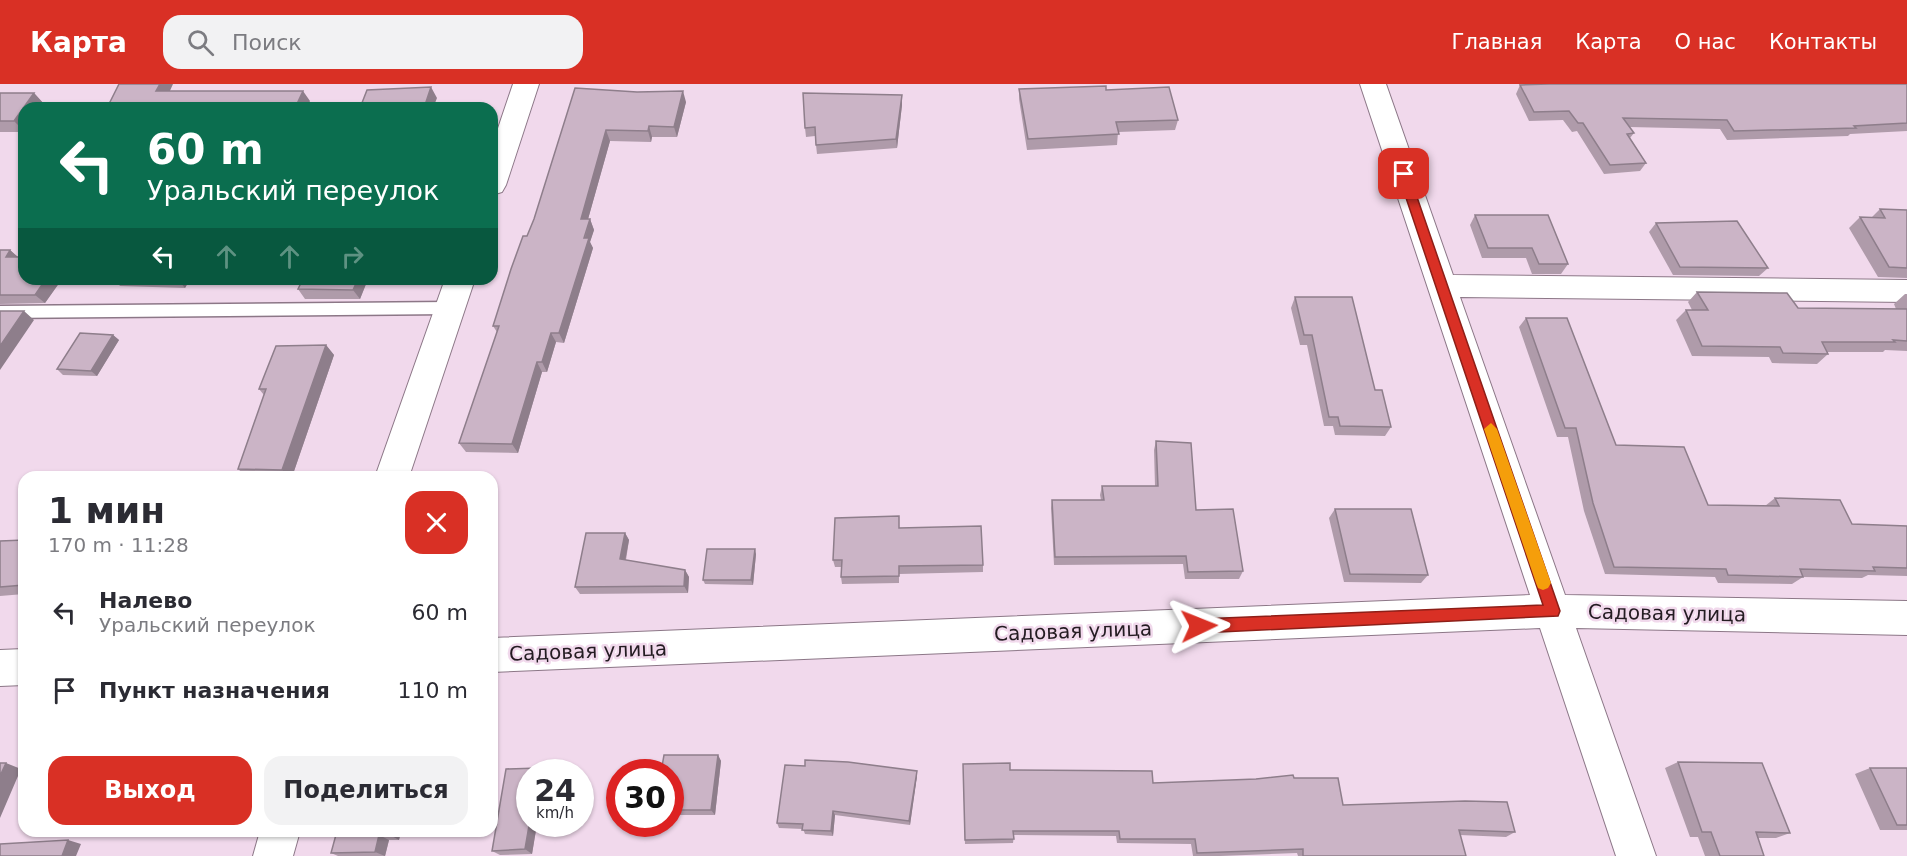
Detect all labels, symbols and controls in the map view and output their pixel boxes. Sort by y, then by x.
search box [163,15,583,69]
text: Карта [30,26,127,59]
icon: search [184,26,217,59]
text: Поиск [232,30,302,55]
text: Главная [1452,30,1542,54]
text: Карта [1575,30,1642,54]
text: О нас [1675,30,1736,54]
text: Контакты [1769,30,1877,54]
text: 60 m [147,125,264,174]
icon: left [48,126,126,204]
pin [1378,148,1429,199]
icon: arrive [1387,157,1420,190]
text: Уральский переулок [147,175,439,206]
icon: left [147,240,180,273]
icon: ahead [210,240,243,273]
icon: ahead [273,240,306,273]
icon: right [336,240,369,273]
text: 1 мин [48,490,165,531]
button: close [405,491,468,554]
text: 170 m · 11:28 [48,533,189,557]
text: Налево [99,588,192,613]
position arrow [1167,594,1231,658]
icon: left [48,596,81,629]
text: 60 m [412,600,468,625]
street label: Садовая улица [1588,600,1746,626]
text: Уральский переулок [99,613,315,637]
street label: Садовая улица [994,616,1152,646]
street label: Садовая улица [509,636,667,666]
icon: arrive [48,674,81,707]
text: Пункт назначения [99,678,330,703]
text: 110 m [398,678,468,703]
button: Выход [48,756,252,825]
button: Поделиться [264,756,468,825]
speed limit sign: 30 [606,759,684,837]
text: 24 [534,773,576,808]
text: km/h [536,804,574,822]

